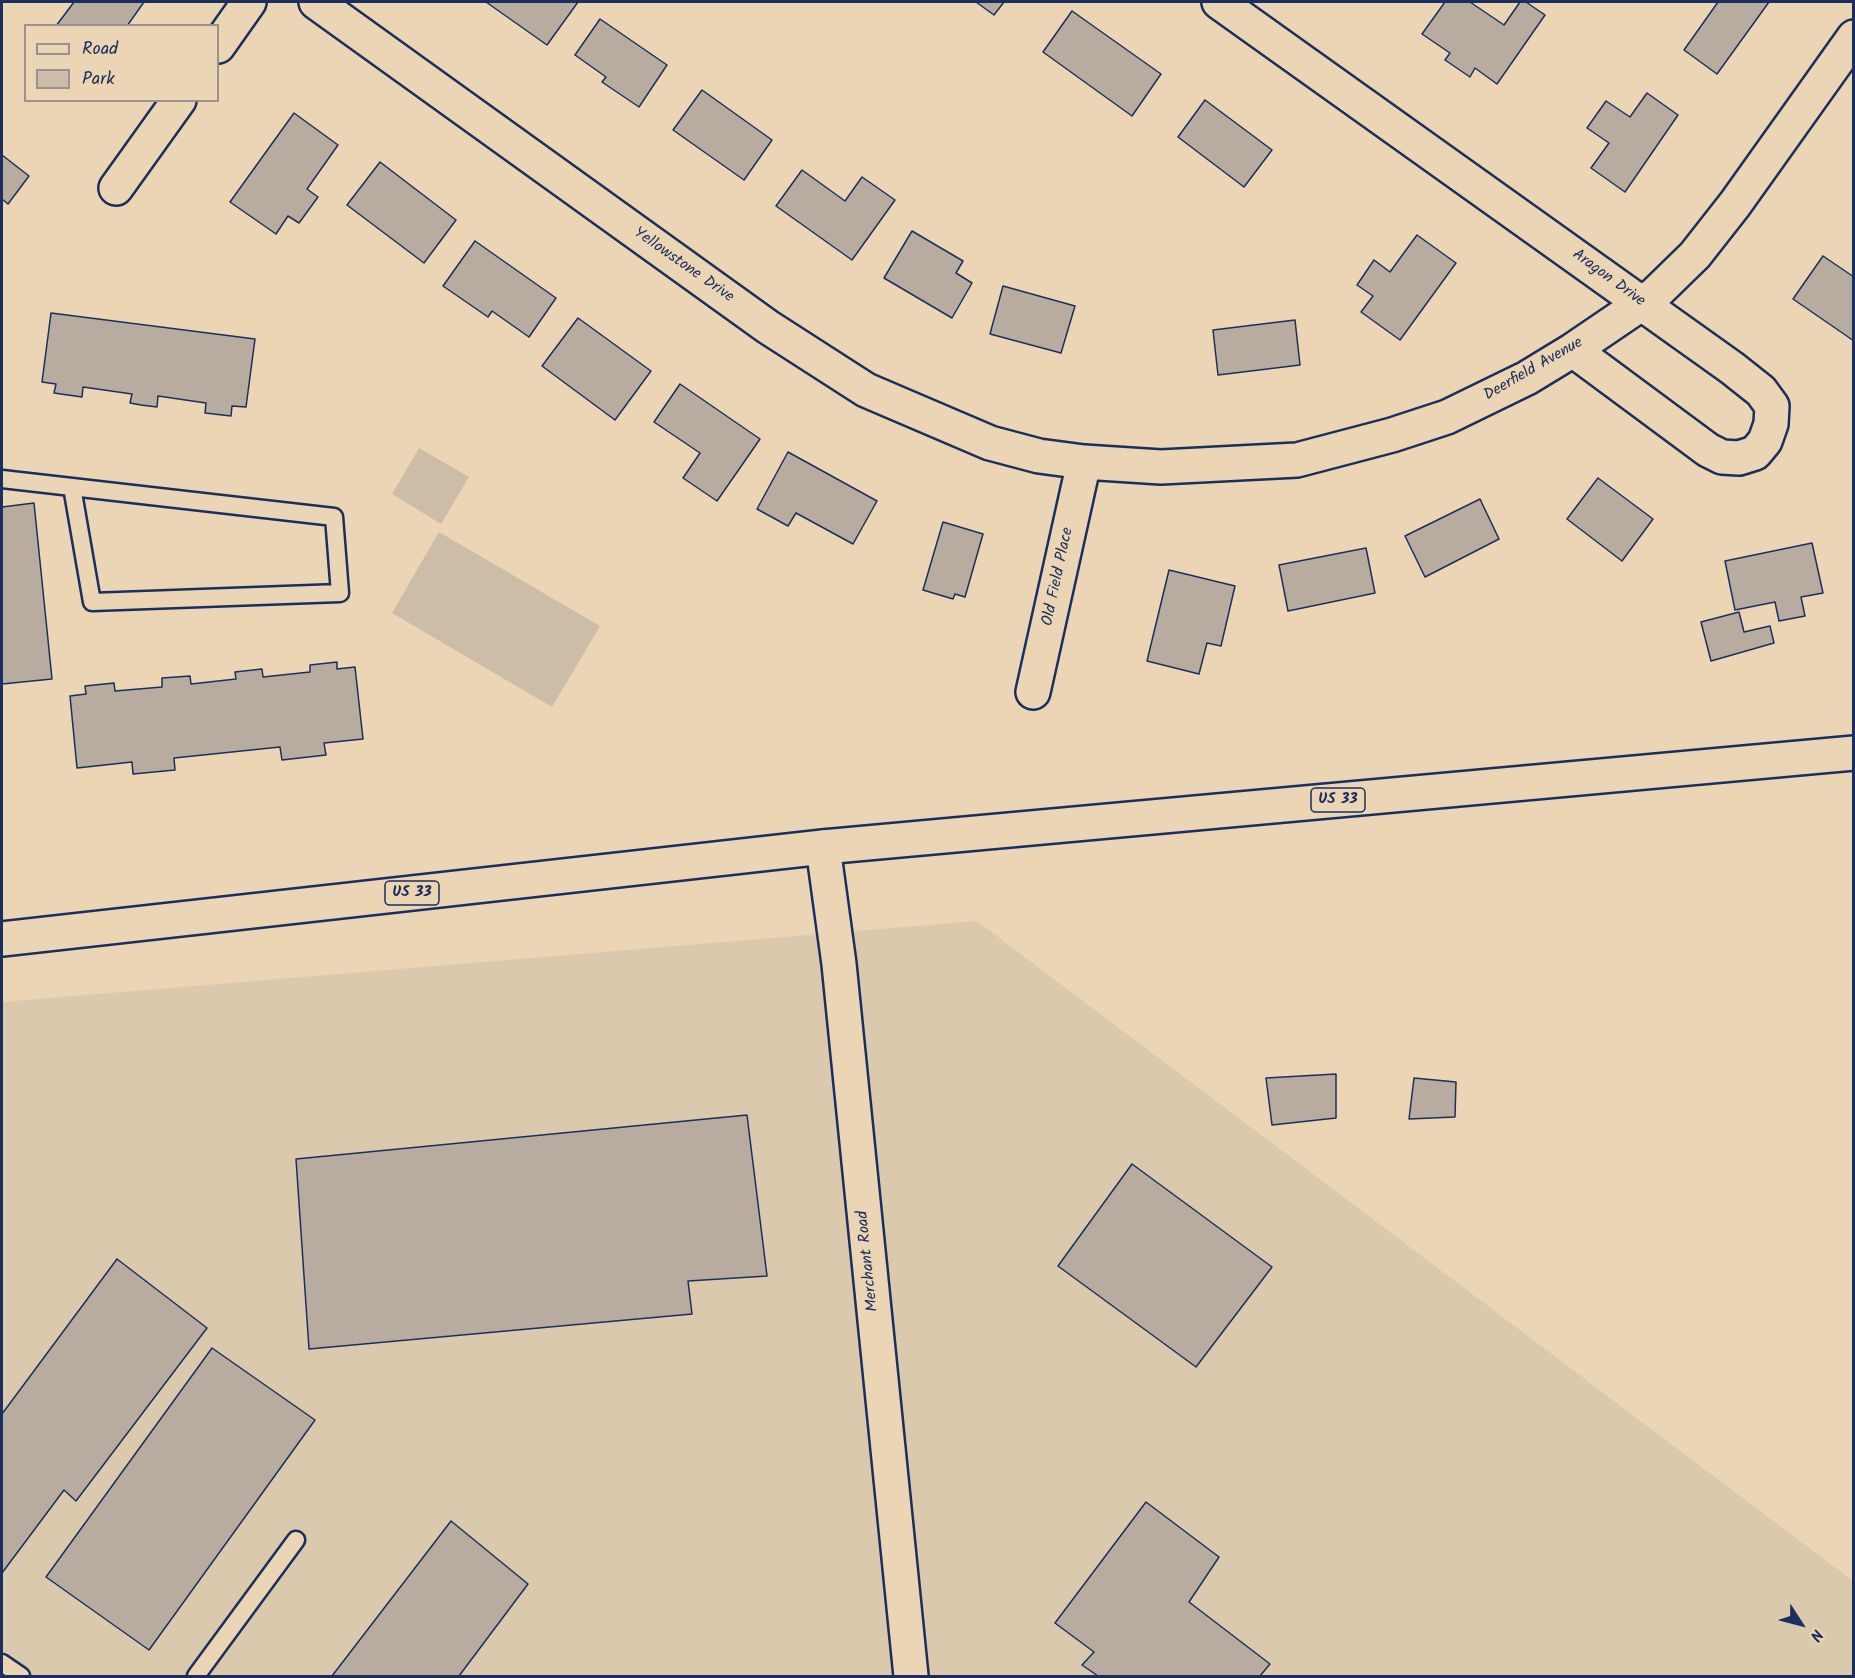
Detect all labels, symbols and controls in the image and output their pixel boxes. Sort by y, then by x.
legend [24,24,219,102]
text: Road [82,35,118,64]
text: Park [82,65,115,94]
street label: Yellowstone Drive [629,224,737,308]
street label: Aragon Drive [1568,246,1648,312]
street label: Deerfield Avenue [1481,334,1587,406]
street label: Old Field Place [1039,526,1079,628]
road number: US 33 [1311,788,1365,812]
road number: US 33 [385,881,439,905]
street label: Merchant Road [854,1210,884,1312]
north arrow [1771,1594,1831,1654]
text: N [1803,1623,1829,1646]

